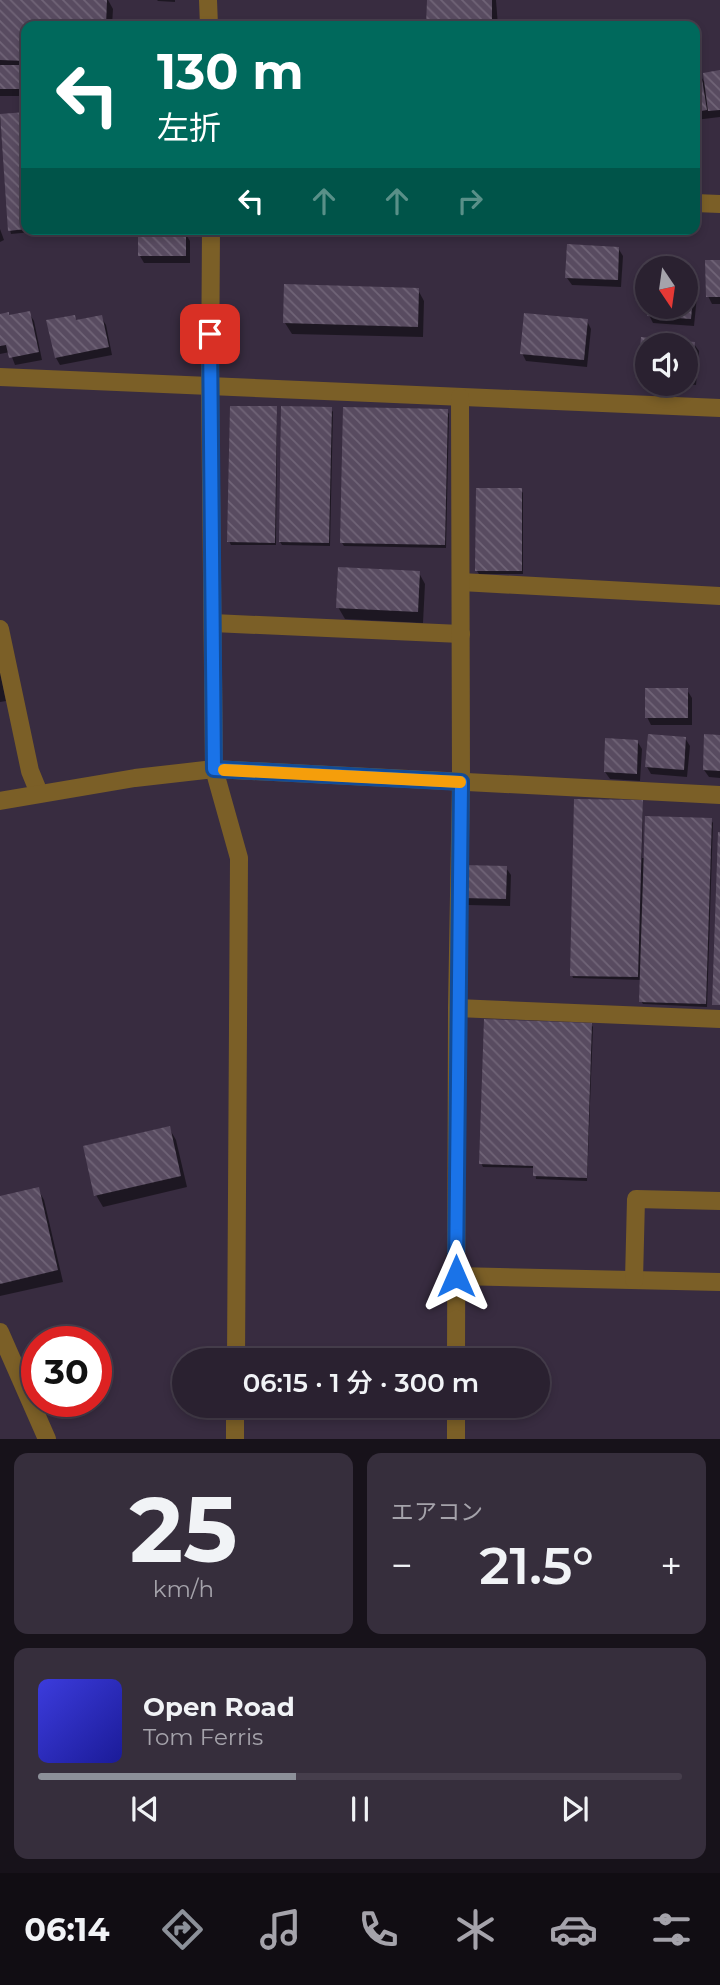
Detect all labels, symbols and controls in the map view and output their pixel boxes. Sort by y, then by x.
text: 130 m [157,42,304,101]
icon: left [42,49,133,140]
text: 左折 [157,108,221,147]
icon: left [232,182,270,220]
icon: ahead [305,182,343,220]
icon: ahead [378,182,416,220]
icon: right [451,182,489,220]
north arrow [635,256,698,318]
map controls [635,256,698,396]
pin [180,304,240,364]
icon: arrive [191,315,229,353]
button: sound [635,333,698,396]
position arrow [419,1239,493,1313]
speed limit sign: 30 [21,1326,112,1417]
text: 06:15 · 1 分 · 300 m [243,1367,479,1399]
text: 25 [130,1474,237,1585]
text: エアコン [391,1498,483,1526]
text: 21.5° [479,1534,594,1597]
text: − [391,1542,413,1589]
text: + [660,1542,682,1589]
text: km/h [153,1575,214,1603]
text: Open Road [143,1691,295,1723]
text: Tom Ferris [143,1723,263,1751]
icon: previous [126,1790,164,1828]
icon: pause [341,1790,379,1828]
icon: next [556,1790,594,1828]
icon: directions [158,1905,207,1954]
icon: music [256,1905,305,1954]
icon: phone [354,1905,403,1954]
icon: climate [451,1905,500,1954]
icon: car [549,1905,598,1954]
icon: filters [647,1905,696,1954]
text: 06:14 [24,1910,109,1949]

